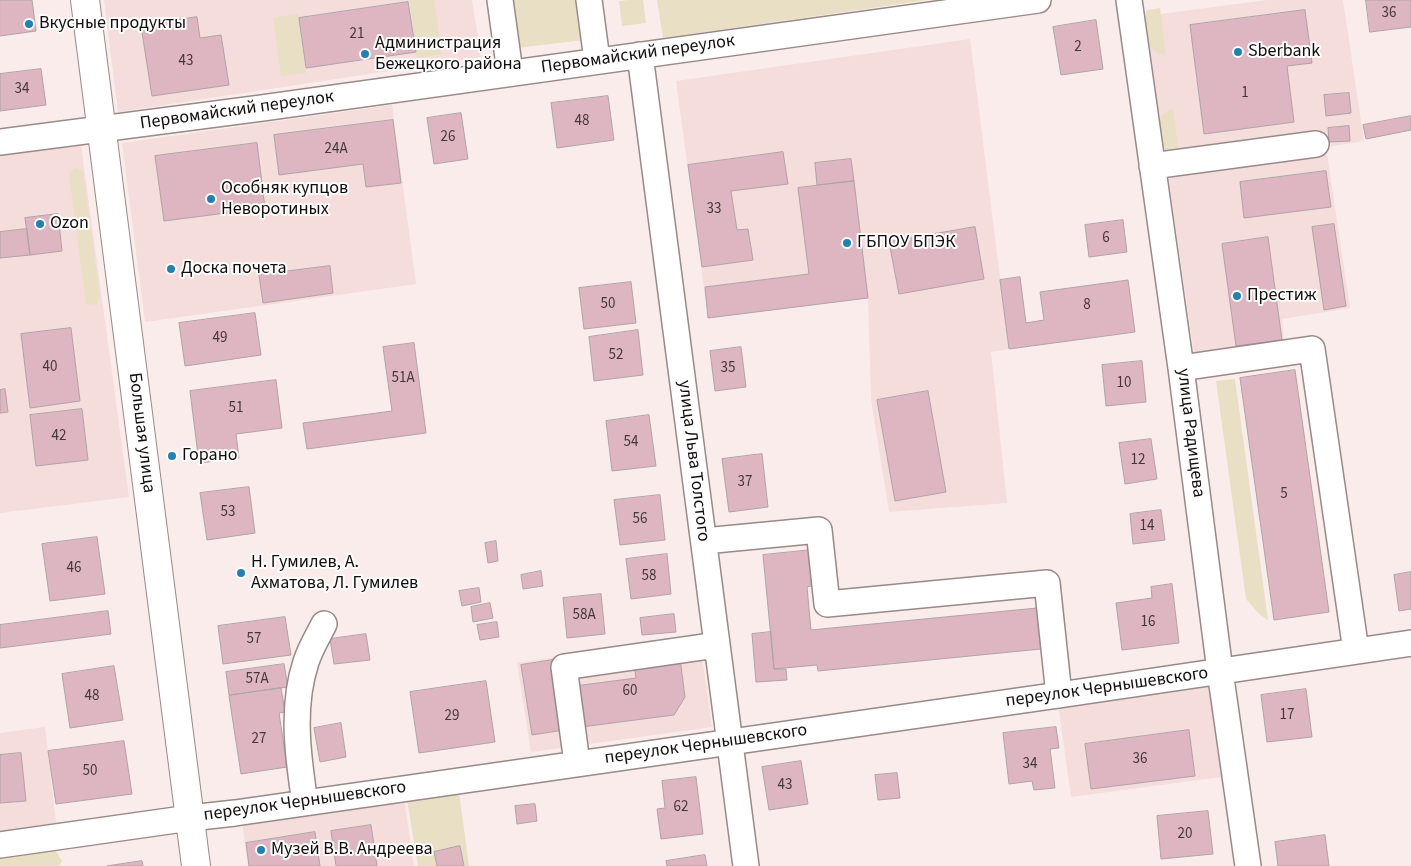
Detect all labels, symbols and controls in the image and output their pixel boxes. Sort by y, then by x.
house number: 36 [1382,5,1396,23]
place label: Вкусные продукты [39,13,186,35]
marker: Вкусные продукты [23,18,35,30]
house number: 21 [350,26,364,44]
street label: Первомайский переулок [540,31,736,79]
place label: Администрация Бежецкого района [375,33,522,76]
house number: 2 [1074,39,1082,57]
place label: Sberbank [1248,41,1320,63]
marker: Sberbank [1232,46,1244,58]
marker: Администрация Бежецкого района [359,48,371,60]
house number: 43 [179,53,193,71]
house number: 34 [15,81,29,99]
house number: 1 [1241,85,1249,103]
street label: Первомайский переулок [139,87,335,135]
house number: 48 [575,113,589,131]
house number: 26 [441,129,455,147]
house number: 24А [324,141,348,159]
place label: Особняк купцов Неворотиных [221,178,348,220]
marker: Особняк купцов Неворотиных [205,193,217,205]
house number: 33 [707,201,721,219]
place label: Ozon [50,213,89,235]
marker: Ozon [34,218,46,230]
house number: 6 [1102,230,1110,248]
place label: ГБПОУ БПЭК [857,232,956,254]
marker: ГБПОУ БПЭК [841,237,853,249]
place label: Доска почета [181,258,287,280]
marker: Доска почета [165,263,177,275]
place label: Престиж [1247,285,1316,307]
marker: Престиж [1231,290,1243,302]
house number: 50 [601,296,615,314]
house number: 8 [1083,297,1091,315]
house number: 49 [213,330,227,348]
house number: 52 [609,347,623,365]
house number: 40 [43,359,57,377]
house number: 35 [721,360,735,378]
street label: улица Радищева [1171,367,1209,499]
house number: 51А [391,370,415,388]
street label: Большая улица [123,372,159,494]
house number: 10 [1117,375,1131,393]
street label: улица Льва Толстого [672,379,714,543]
house number: 51 [229,400,243,418]
house number: 42 [52,428,66,446]
house number: 54 [624,434,638,452]
place label: Горано [182,445,238,467]
marker: Горано [166,450,178,462]
house number: 12 [1131,452,1145,470]
house number: 37 [738,474,752,492]
house number: 5 [1280,486,1288,504]
house number: 53 [221,504,235,522]
house number: 56 [633,511,647,529]
house number: 14 [1140,518,1154,536]
place label: Н. Гумилев, А. Ахматова, Л. Гумилев [251,552,418,594]
house number: 46 [67,560,81,578]
marker: Н. Гумилев, А. Ахматова, Л. Гумилев [235,567,247,579]
house number: 58 [642,568,656,586]
house number: 58А [572,607,596,625]
house number: 16 [1141,614,1155,632]
house number: 57 [247,631,261,649]
street label: переулок Чернышевского [1004,663,1210,713]
house number: 57А [245,671,269,689]
house number: 60 [623,683,637,701]
house number: 48 [85,688,99,706]
house number: 17 [1280,707,1294,725]
house number: 29 [445,708,459,726]
street label: переулок Чернышевского [603,720,809,770]
house number: 27 [252,731,266,749]
house number: 36 [1133,751,1147,769]
house number: 34 [1023,756,1037,774]
house number: 50 [83,763,97,781]
street label: переулок Чернышевского [202,777,408,827]
house number: 43 [778,777,792,795]
house number: 62 [674,799,688,817]
house number: 20 [1178,826,1192,844]
place label: Музей В.В. Андреева [271,839,433,861]
marker: Музей В.В. Андреева [255,844,267,856]

